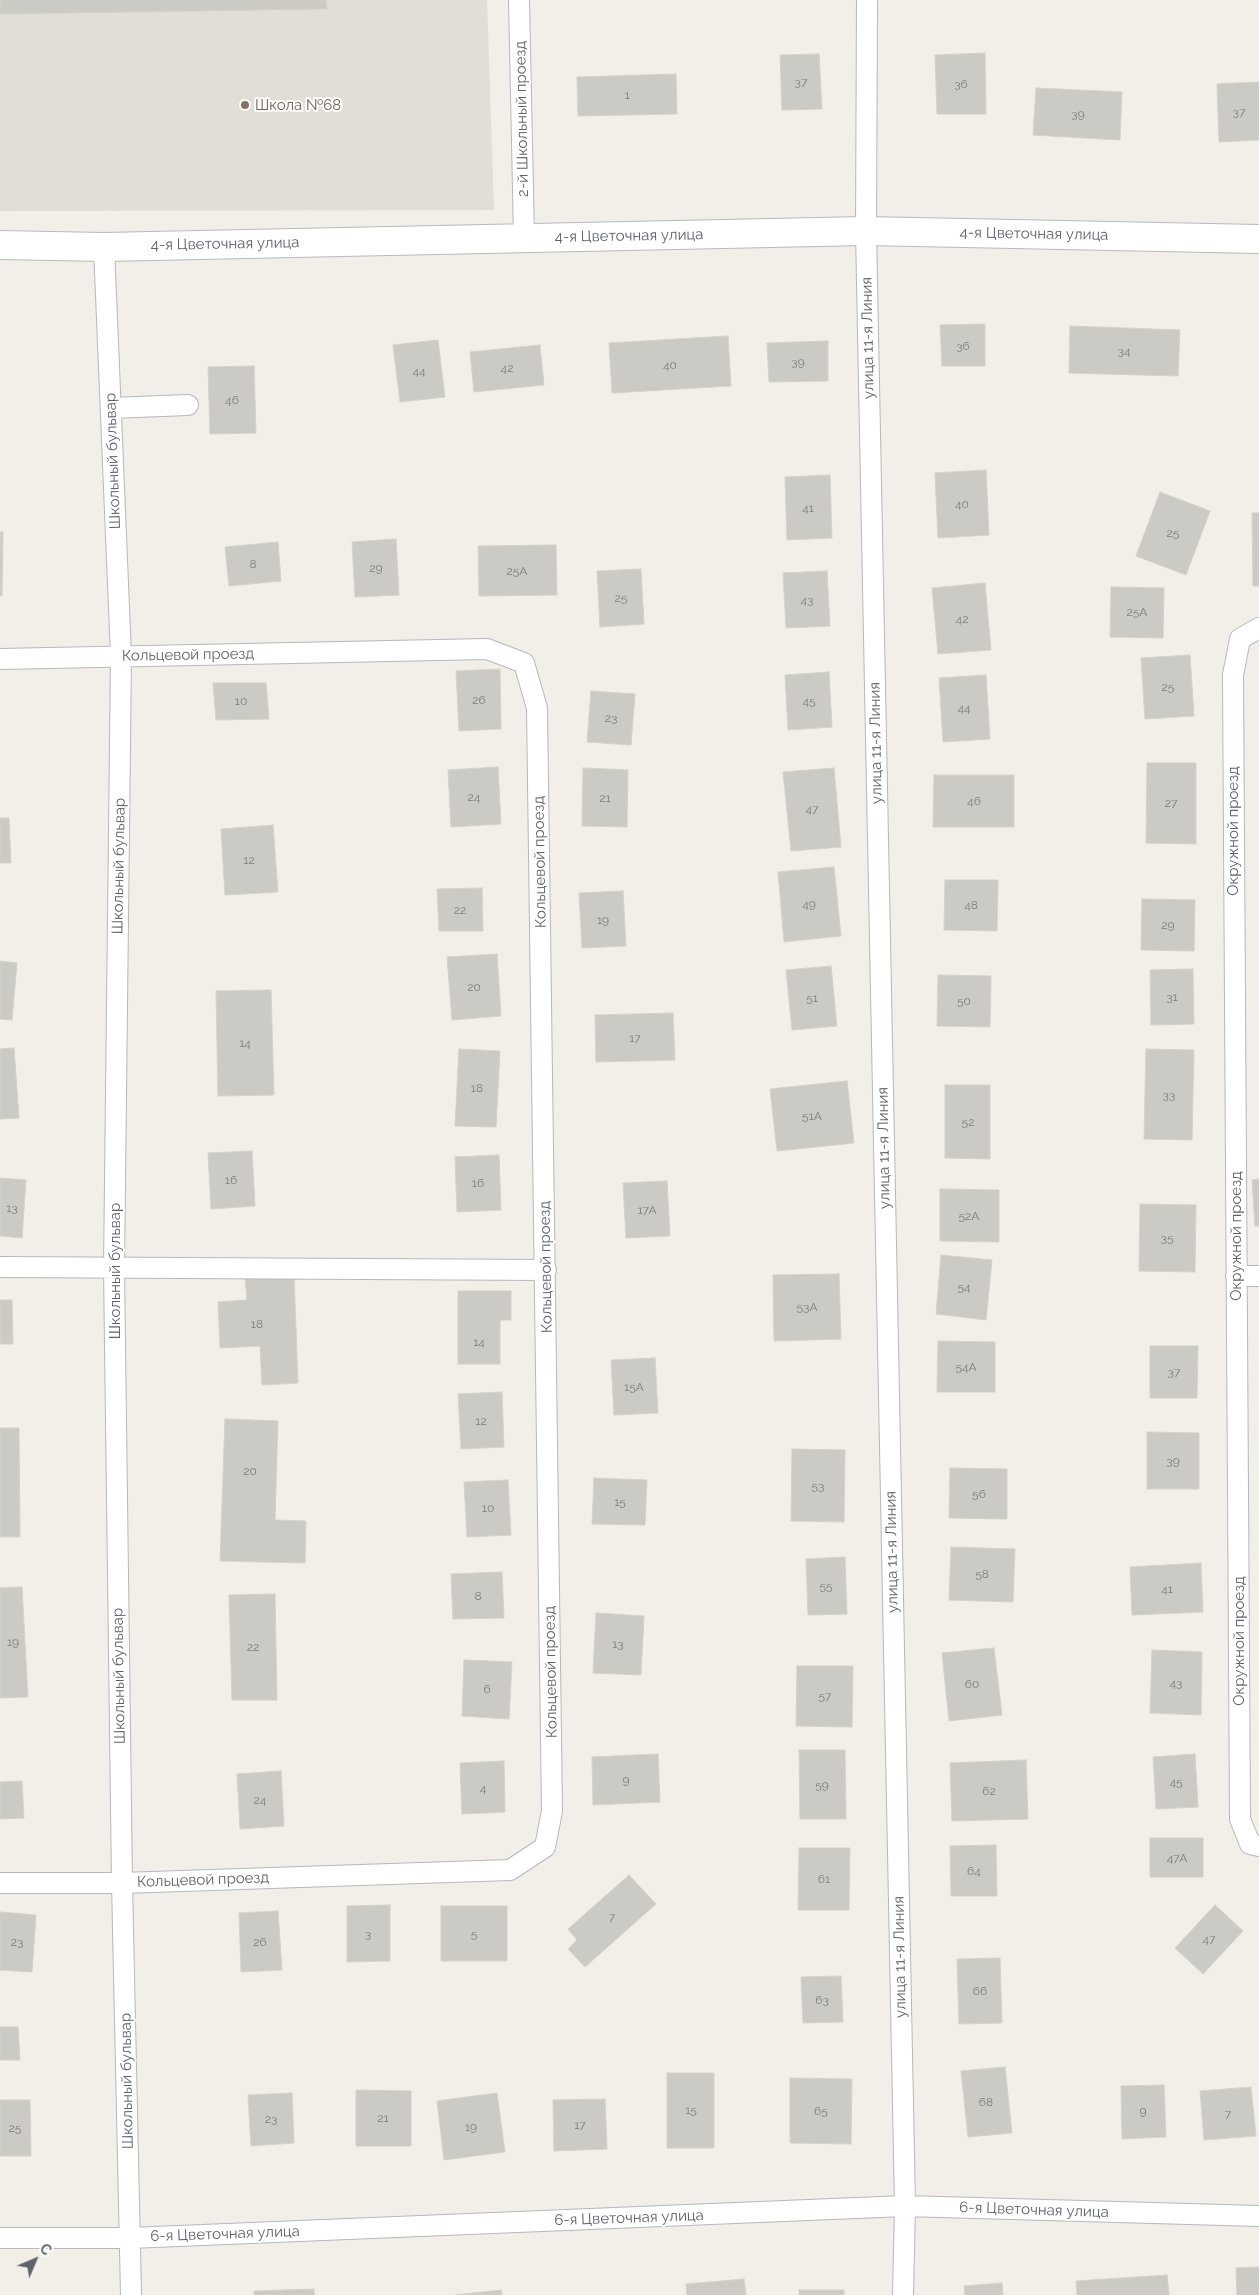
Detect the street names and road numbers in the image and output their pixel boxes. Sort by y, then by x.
street label: 2-й Школьный проезд [512,41,532,197]
street label: 4-я Цветочная улица [960,224,1108,244]
street label: 4-я Цветочная улица [555,226,703,246]
street label: 4-я Цветочная улица [151,234,299,254]
street label: улица 11-я Линия [858,277,878,399]
street label: Школьный бульвар [102,393,124,529]
street label: Кольцевой проезд [122,645,254,665]
street label: улица 11-я Линия [866,682,886,804]
street label: Окружной проезд [1224,766,1242,896]
street label: Кольцевой проезд [530,796,550,928]
street label: Школьный бульвар [109,798,129,934]
street label: улица 11-я Линия [874,1087,894,1209]
street label: Окружной проезд [1227,1171,1245,1301]
street label: Кольцевой проезд [536,1201,556,1333]
street label: Школьный бульвар [106,1203,124,1339]
street label: улица 11-я Линия [882,1491,902,1613]
street label: Окружной проезд [1230,1576,1248,1706]
street label: Кольцевой проезд [541,1606,561,1738]
street label: Школьный бульвар [109,1608,129,1744]
street label: Кольцевой проезд [137,1869,269,1891]
street label: улица 11-я Линия [890,1896,910,2018]
street label: Школьный бульвар [117,2013,137,2149]
street label: 6-я Цветочная улица [959,2198,1109,2222]
street label: 6-я Цветочная улица [554,2206,704,2230]
street label: 6-я Цветочная улица [150,2222,300,2246]

